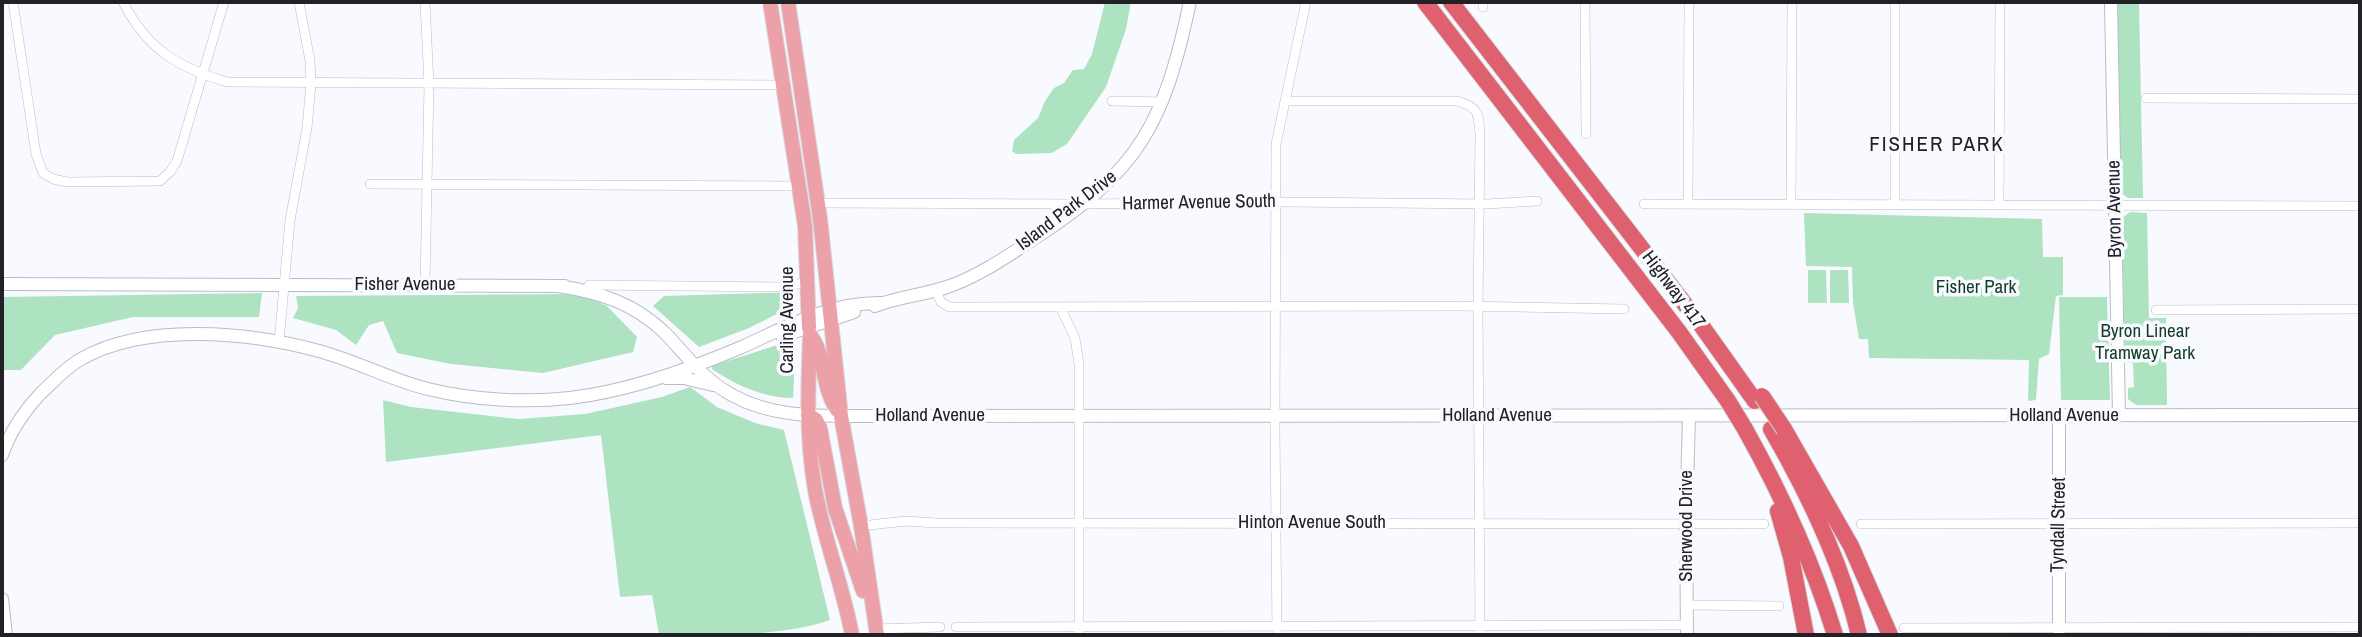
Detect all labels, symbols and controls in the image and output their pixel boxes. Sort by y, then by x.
district label: FISHER PARK [1871,132,2003,158]
street label: Byron Avenue [2103,160,2127,258]
street label: Island Park Drive [1012,166,1122,256]
street label: Harmer Avenue South [1122,190,1276,216]
street label: Highway 417 [1637,247,1709,333]
street label: Carling Avenue [777,266,799,374]
street label: Fisher Avenue [354,274,456,296]
park label: Fisher Park [1936,277,2016,299]
park label: Byron Linear Tramway Park [2095,321,2195,365]
street label: Holland Avenue [875,405,985,427]
street label: Holland Avenue [1442,405,1552,427]
street label: Holland Avenue [2009,405,2119,427]
street label: Sherwood Drive [1676,470,1698,582]
street label: Tyndall Street [2047,477,2071,573]
street label: Hinton Avenue South [1238,512,1386,534]

